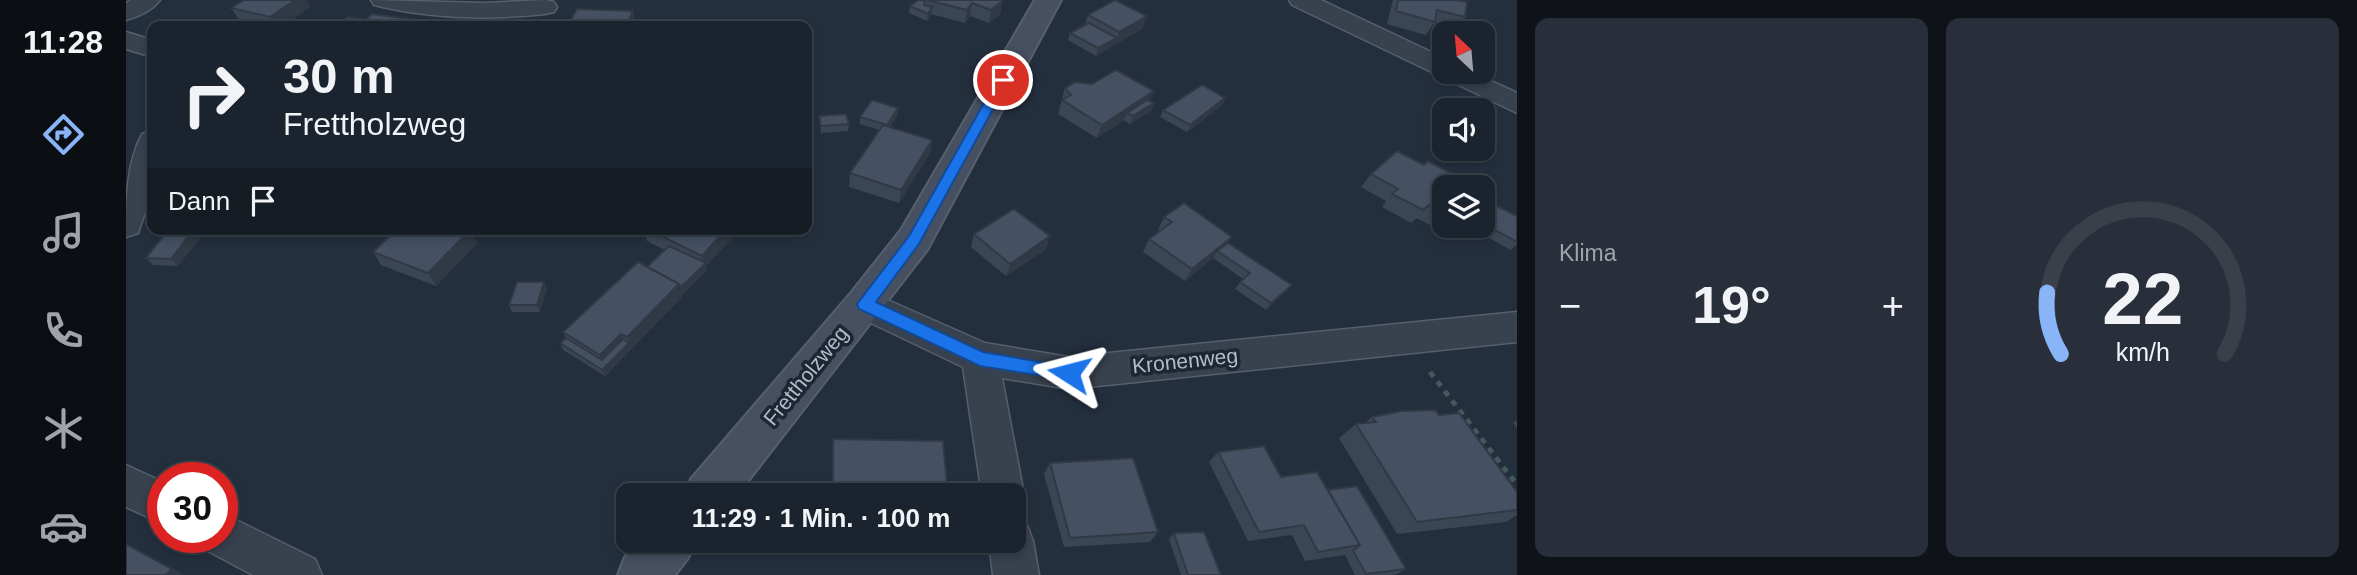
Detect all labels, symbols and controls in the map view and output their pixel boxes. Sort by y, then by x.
north arrow [1432,21,1494,84]
map controls [1432,21,1495,238]
text: 11:28 [23,24,103,60]
icon: right [168,49,259,140]
text: 30 m [283,49,395,103]
pin [973,50,1033,110]
icon: arrive [984,61,1022,99]
button: sound [1432,98,1495,161]
text: Frettholzweg [283,106,466,142]
icon: directions [39,110,88,159]
button: layers [1432,175,1495,238]
icon: arrive [244,182,282,220]
text: Dann [168,186,230,216]
icon: music [39,208,88,257]
text: Klima [1559,240,1617,266]
text: 22 [2102,258,2183,339]
text: 19° [1692,276,1771,334]
text: − [1559,285,1581,327]
text: + [1882,285,1904,327]
icon: phone [39,306,88,355]
street label: Frettholzweg [759,322,852,430]
position arrow [1032,336,1106,410]
text: km/h [2115,337,2170,365]
street label: Kronenweg [1131,344,1239,377]
icon: climate [39,404,88,453]
speed limit sign: 30 [147,462,238,553]
icon: car [39,502,88,551]
text: 11:29 · 1 Min. · 100 m [692,503,950,533]

